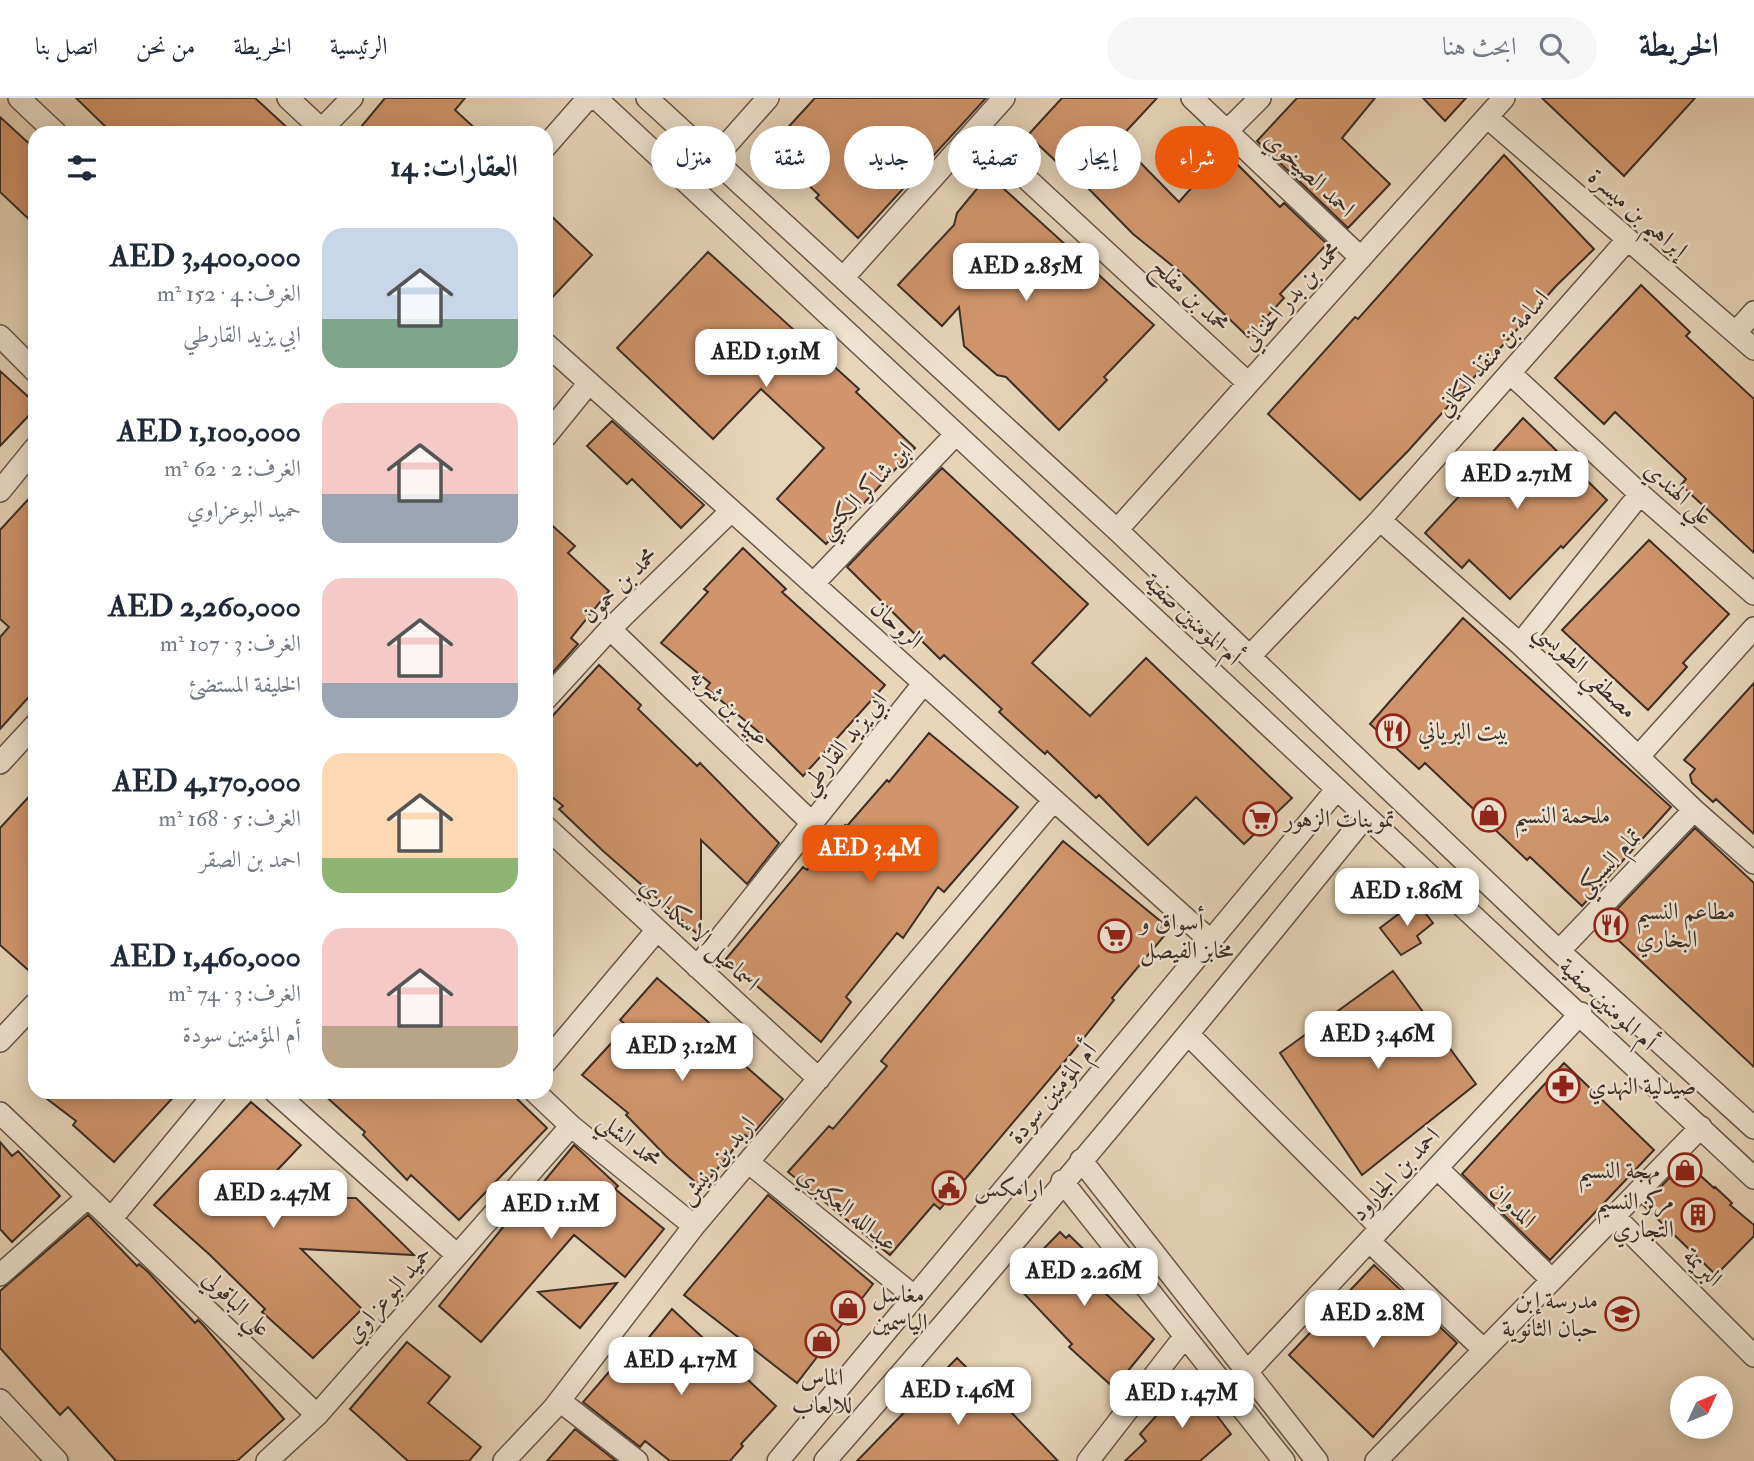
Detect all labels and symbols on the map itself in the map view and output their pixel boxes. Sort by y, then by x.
street label: احمد الصيخوي [1256,125,1362,226]
street label: إبراهيم بن ميسرة [1576,161,1695,272]
street label: محمد بن بدر الحناني [1234,235,1351,359]
pin: AED 2.85M [946,244,1106,303]
street label: محمد بن مفلح [1142,252,1236,343]
street label: اسامة بن منقذ الكناني [1429,283,1558,425]
pin: AED 1.91M [686,330,846,389]
street label: ابن شاكر الكتبي [811,435,924,550]
pin: AED 2.71M [1437,452,1597,511]
street label: علي الهندي [1633,454,1720,538]
street label: محمد بن حمون [574,540,664,630]
street label: أم المومنين صفية [1134,565,1250,676]
street label: الروحان [864,593,930,656]
street label: مصطفي الطويسي [1523,615,1643,731]
street label: عبيد بن شربه [683,662,776,753]
street label: ابي يزيد القارطي [793,686,900,805]
restaurant icon: بيت البرياني [1374,712,1412,750]
place label: بيت البرياني [1418,716,1509,750]
shop icon: ملحمة النسيم [1470,796,1508,834]
supermarket icon: تموينات الزهور [1241,800,1279,838]
place label: ملحمة النسيم [1514,800,1610,839]
place label: تموينات الزهور [1282,804,1395,835]
street label: تمام السبكي [1568,821,1653,907]
pin: AED 3.4M [798,826,942,885]
pin: AED 1.86M [1327,868,1487,928]
street label: اسماعيل الاسكداري [631,871,766,1000]
place label: مطاعم النسيم البخاري [1636,896,1735,958]
place label: أسواق و مخابز الفيصل [1137,905,1234,967]
restaurant icon: مطاعم النسيم البخاري [1592,906,1630,944]
supermarket icon: أسواق و مخابز الفيصل [1096,917,1134,955]
street label: أم المومنين صفية [1549,950,1665,1061]
pin: AED 3.46M [1298,1012,1458,1071]
pin: AED 3.12M [602,1024,762,1083]
street label: أم المؤمنين سودة [999,1034,1108,1154]
pharmacy icon: صيدلية النهدي [1544,1067,1582,1105]
place label: صيدلية النهدي [1588,1071,1696,1105]
street label: محمد الشلي [587,1105,668,1181]
street label: اربد بن رنيش [670,1110,762,1211]
street label: احمد بن الجارود [1344,1121,1447,1228]
shop icon: مهجة النسيم [1666,1151,1704,1189]
place label: مهجة النسيم [1578,1155,1660,1194]
street label: عبدالله العكبري [789,1159,904,1262]
public building icon: ارامكس [930,1169,968,1207]
pin: AED 2.47M [193,1170,353,1230]
place label: ارامكس [974,1173,1043,1204]
street label: المدوان [1483,1176,1543,1235]
pin: AED 1.1M [479,1182,623,1241]
place label: مركز النسيم التجاري [1596,1186,1674,1248]
building icon: مركز النسيم التجاري [1679,1196,1717,1234]
street label: حميد البوعزاوي [338,1239,441,1351]
street label: البريمة [1676,1241,1729,1294]
pin: AED 2.26M [1004,1248,1164,1308]
street label: علي الباقولي [191,1263,278,1349]
place label: مغاسل الياسمين [872,1279,928,1338]
place label: مدرسة إبن حبان الثانوية [1502,1285,1598,1344]
shop icon: مغاسل الياسمين [829,1289,867,1327]
pin: AED 2.8M [1301,1290,1445,1350]
school or university icon: مدرسة إبن حبان الثانوية [1603,1295,1641,1333]
shop icon: الماس للالعاب [803,1322,841,1360]
pin: AED 4.17M [601,1338,761,1397]
place label: الماس للالعاب [792,1362,852,1421]
pin: AED 1.46M [878,1368,1038,1427]
pin: AED 1.47M [1102,1370,1262,1430]
north arrow [1670,1376,1732,1438]

